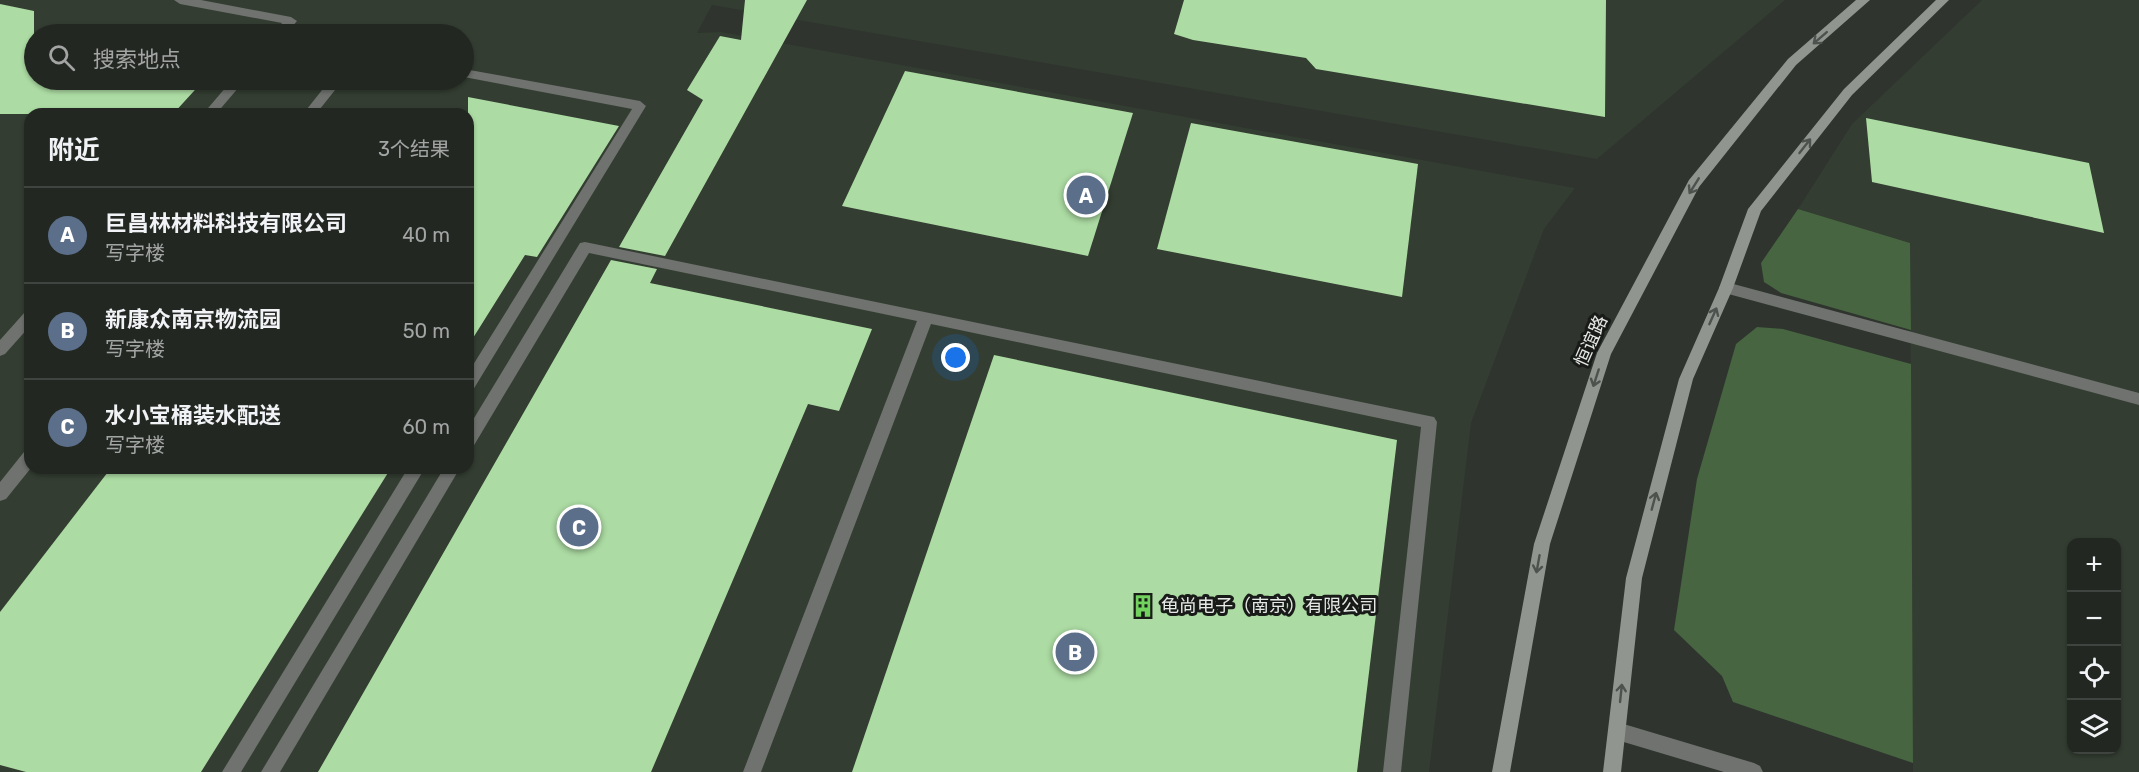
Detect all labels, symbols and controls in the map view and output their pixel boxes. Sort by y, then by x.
search box [24,24,474,90]
one-way arrow [1813,31,1828,45]
icon: search [45,41,78,74]
text: 搜索地点 [93,46,181,73]
text: 附近 [48,135,100,166]
text: 3个结果 [378,137,450,161]
one-way arrow [1799,139,1812,155]
pin: A [1066,172,1106,218]
one-way arrow [1687,177,1699,194]
text: 巨昌林材料科技有限公司 [105,210,347,237]
text: A [60,223,75,247]
text: 40 m [402,223,450,247]
text: 写字楼 [105,241,165,265]
text: 新康众南京物流园 [105,306,281,333]
one-way arrow [1709,307,1720,325]
street label: 恒谊路 [1570,312,1612,370]
text: B [60,319,75,343]
text: 50 m [403,319,450,343]
text: 写字楼 [105,337,165,361]
your location [941,343,970,372]
one-way arrow [1589,368,1600,387]
text: 水小宝桶装水配送 [105,402,281,429]
text: C [60,415,75,439]
text: 60 m [403,415,450,439]
text: 写字楼 [105,433,165,457]
one-way arrow [1649,492,1660,511]
pin: C [560,504,598,550]
map controls [2067,538,2121,754]
button: + [2067,538,2121,592]
one-way arrow [1532,554,1543,574]
button: − [2067,592,2121,646]
building icon: 龟尚电子（南京）有限公司 [1130,593,1156,619]
place label: 龟尚电子（南京）有限公司 [1161,595,1377,617]
pin: B [1056,630,1094,674]
button: locate [2067,646,2121,700]
one-way arrow [1616,684,1627,703]
button: layers [2067,700,2121,754]

